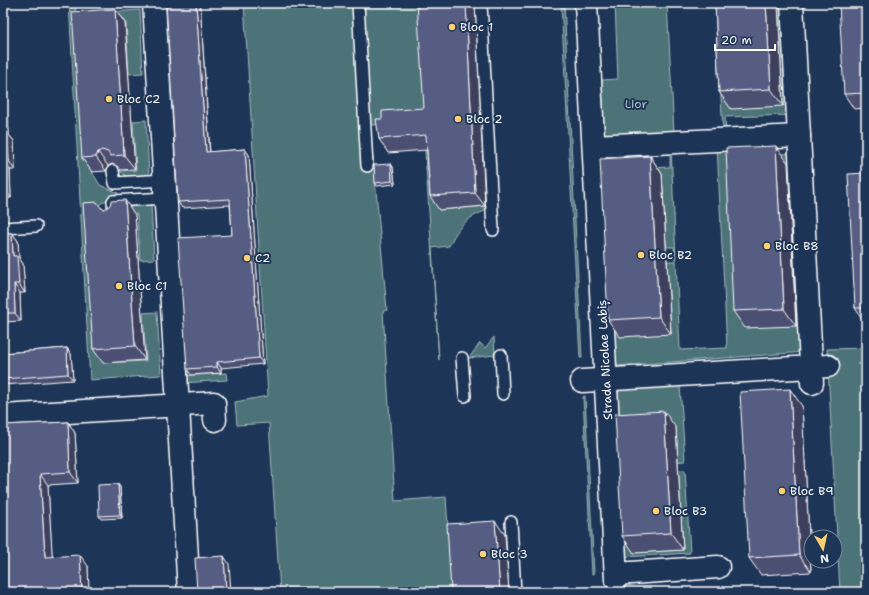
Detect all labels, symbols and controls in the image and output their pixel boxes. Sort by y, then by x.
place label: Bloc 1 [460,19,493,35]
marker: Bloc 1 [447,22,457,32]
scale bar [715,26,775,52]
text: 20 m [721,32,752,48]
place label: Bloc C2 [117,91,161,107]
marker: Bloc C2 [104,94,114,104]
park label: Lior [625,96,647,112]
place label: Bloc 2 [466,111,503,127]
marker: Bloc 2 [453,114,463,124]
place label: Bloc B8 [775,238,819,254]
marker: Bloc B8 [762,241,772,251]
place label: Bloc B2 [649,247,692,263]
place label: C2 [255,250,270,266]
marker: Bloc B2 [636,250,646,260]
marker: C2 [242,253,252,263]
place label: Bloc C1 [127,278,167,294]
marker: Bloc C1 [114,281,124,291]
street label: Strada Nicolae Labiș [594,299,616,420]
place label: Bloc B9 [790,483,834,499]
marker: Bloc B9 [777,486,787,496]
place label: Bloc B3 [664,503,707,519]
marker: Bloc B3 [651,506,661,516]
north arrow [803,529,843,569]
place label: Bloc 3 [491,546,528,562]
marker: Bloc 3 [478,549,488,559]
text: N [819,550,830,567]

